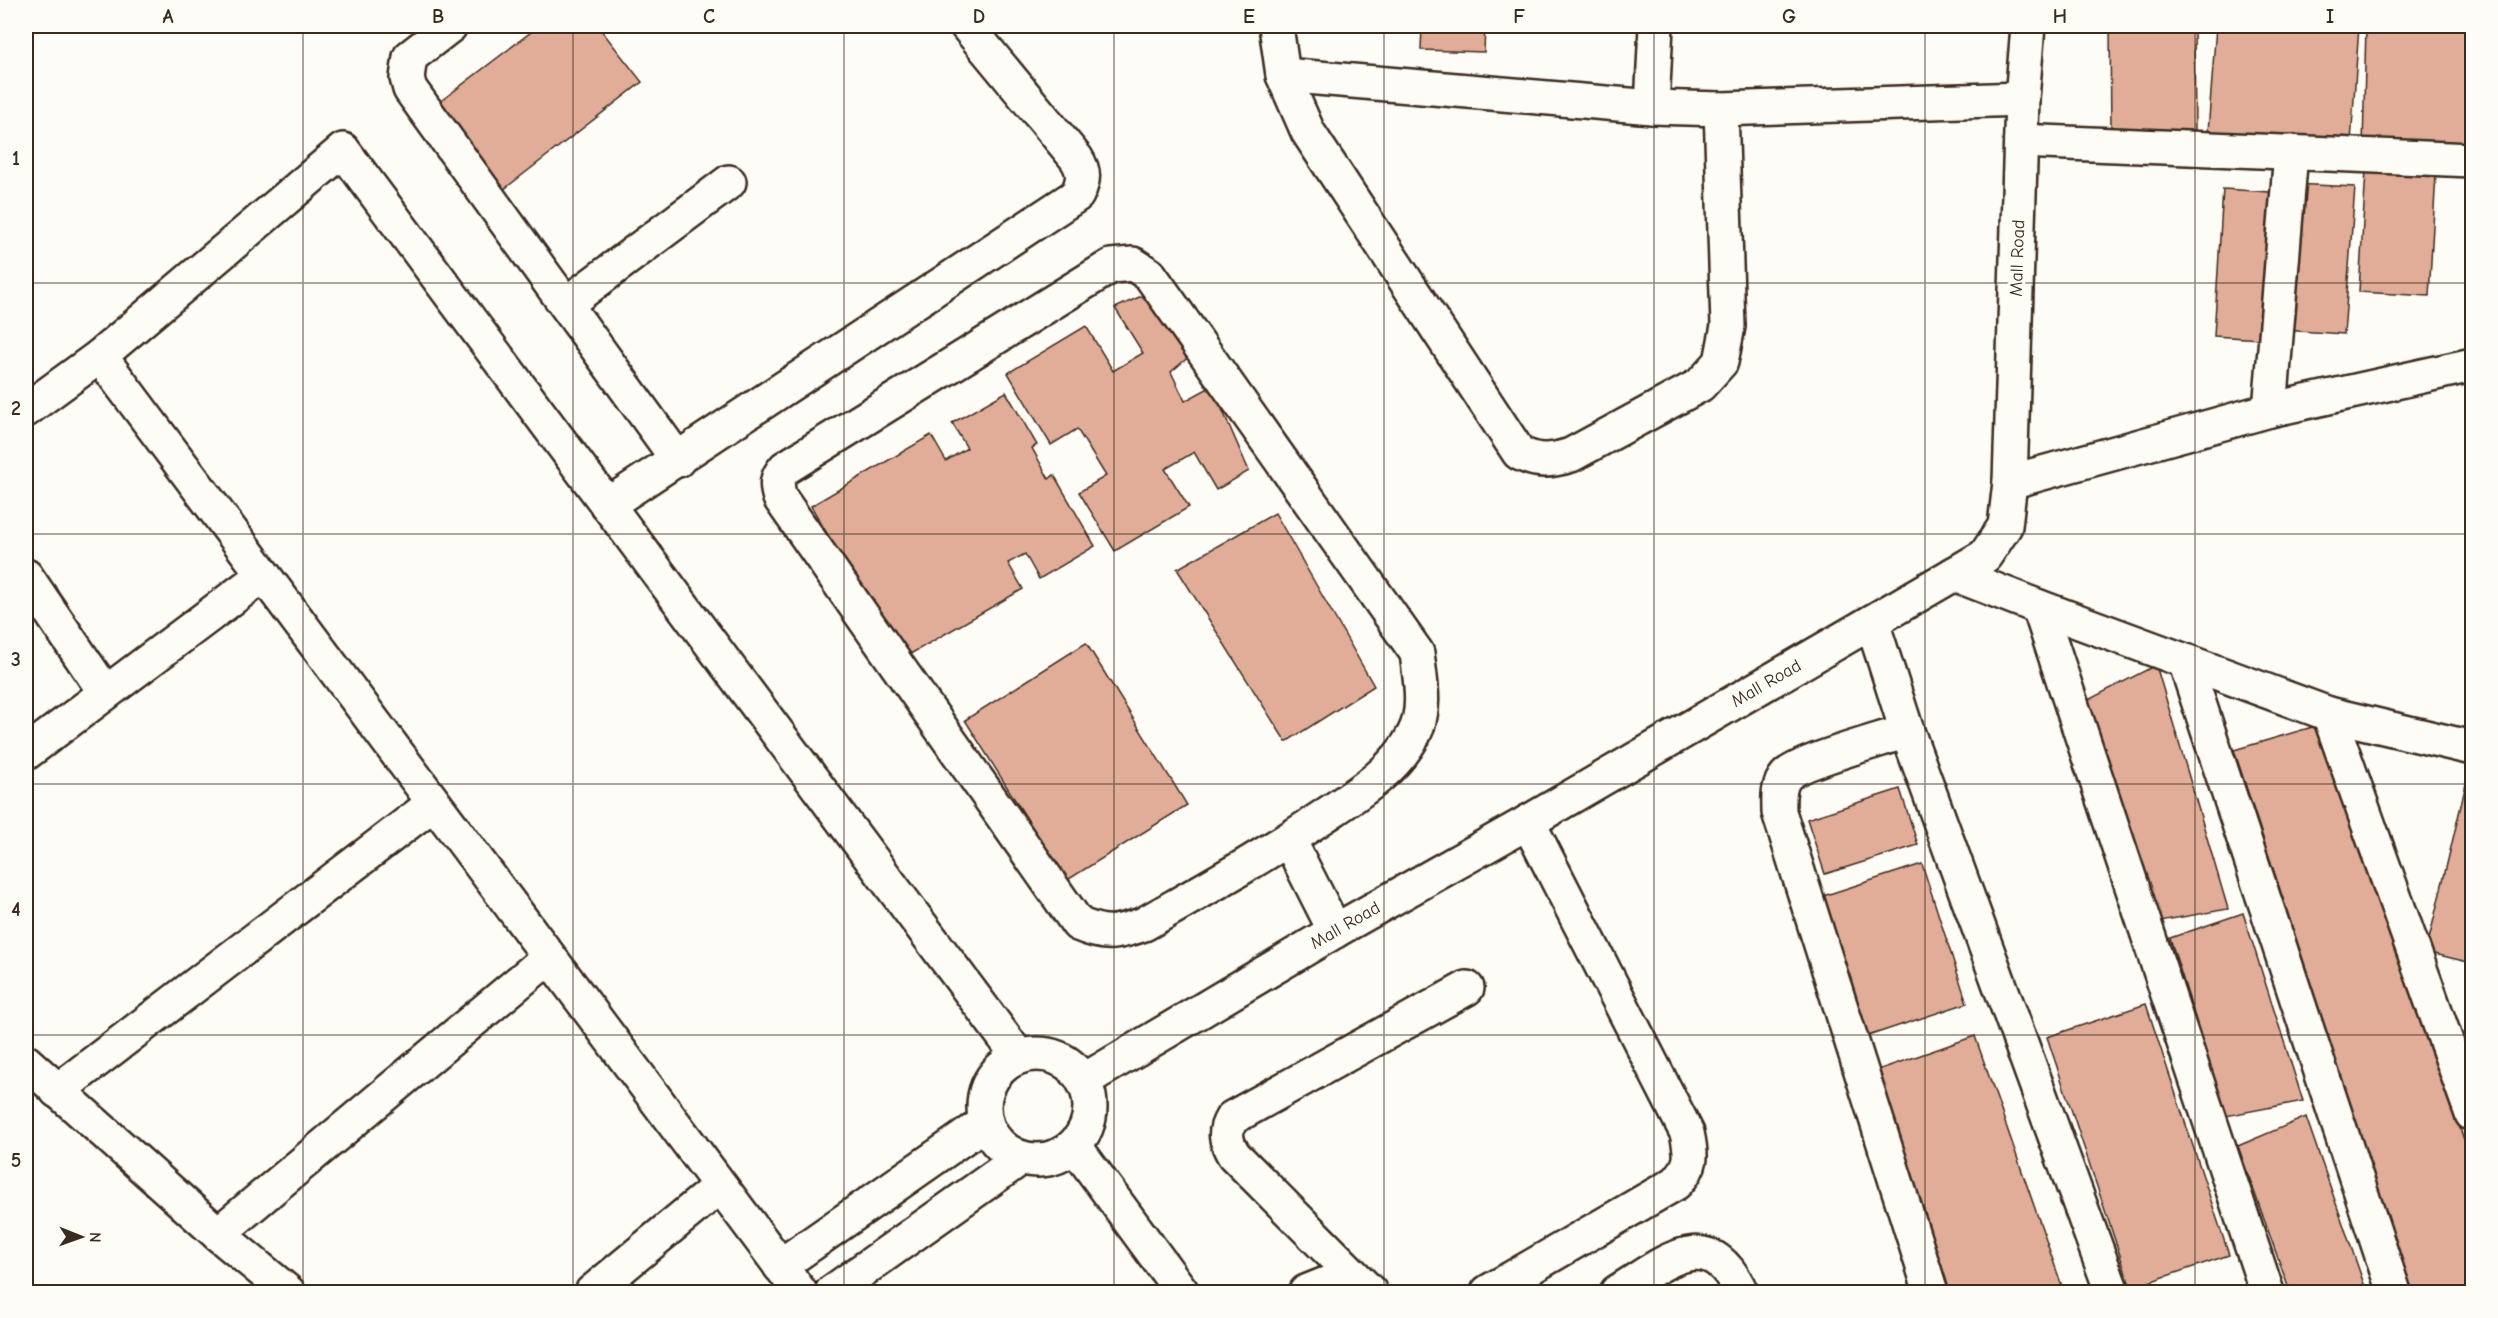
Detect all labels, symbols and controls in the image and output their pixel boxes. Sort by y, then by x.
text: A [162,5,174,28]
text: B [432,5,444,28]
text: C [703,5,715,28]
text: D [973,5,985,28]
text: E [1243,5,1255,28]
text: F [1513,5,1525,28]
text: G [1782,5,1796,28]
text: H [2053,5,2067,28]
text: I [2326,5,2334,28]
text: 1 [12,147,20,170]
street label: Mall Road [2006,219,2029,297]
text: 2 [11,397,21,420]
text: 3 [11,648,21,671]
street label: Mall Road [1728,655,1805,712]
street label: Mall Road [1307,897,1384,954]
text: 4 [11,898,21,921]
text: 5 [11,1149,21,1172]
north arrow [51,1207,111,1267]
text: N [86,1232,104,1243]

